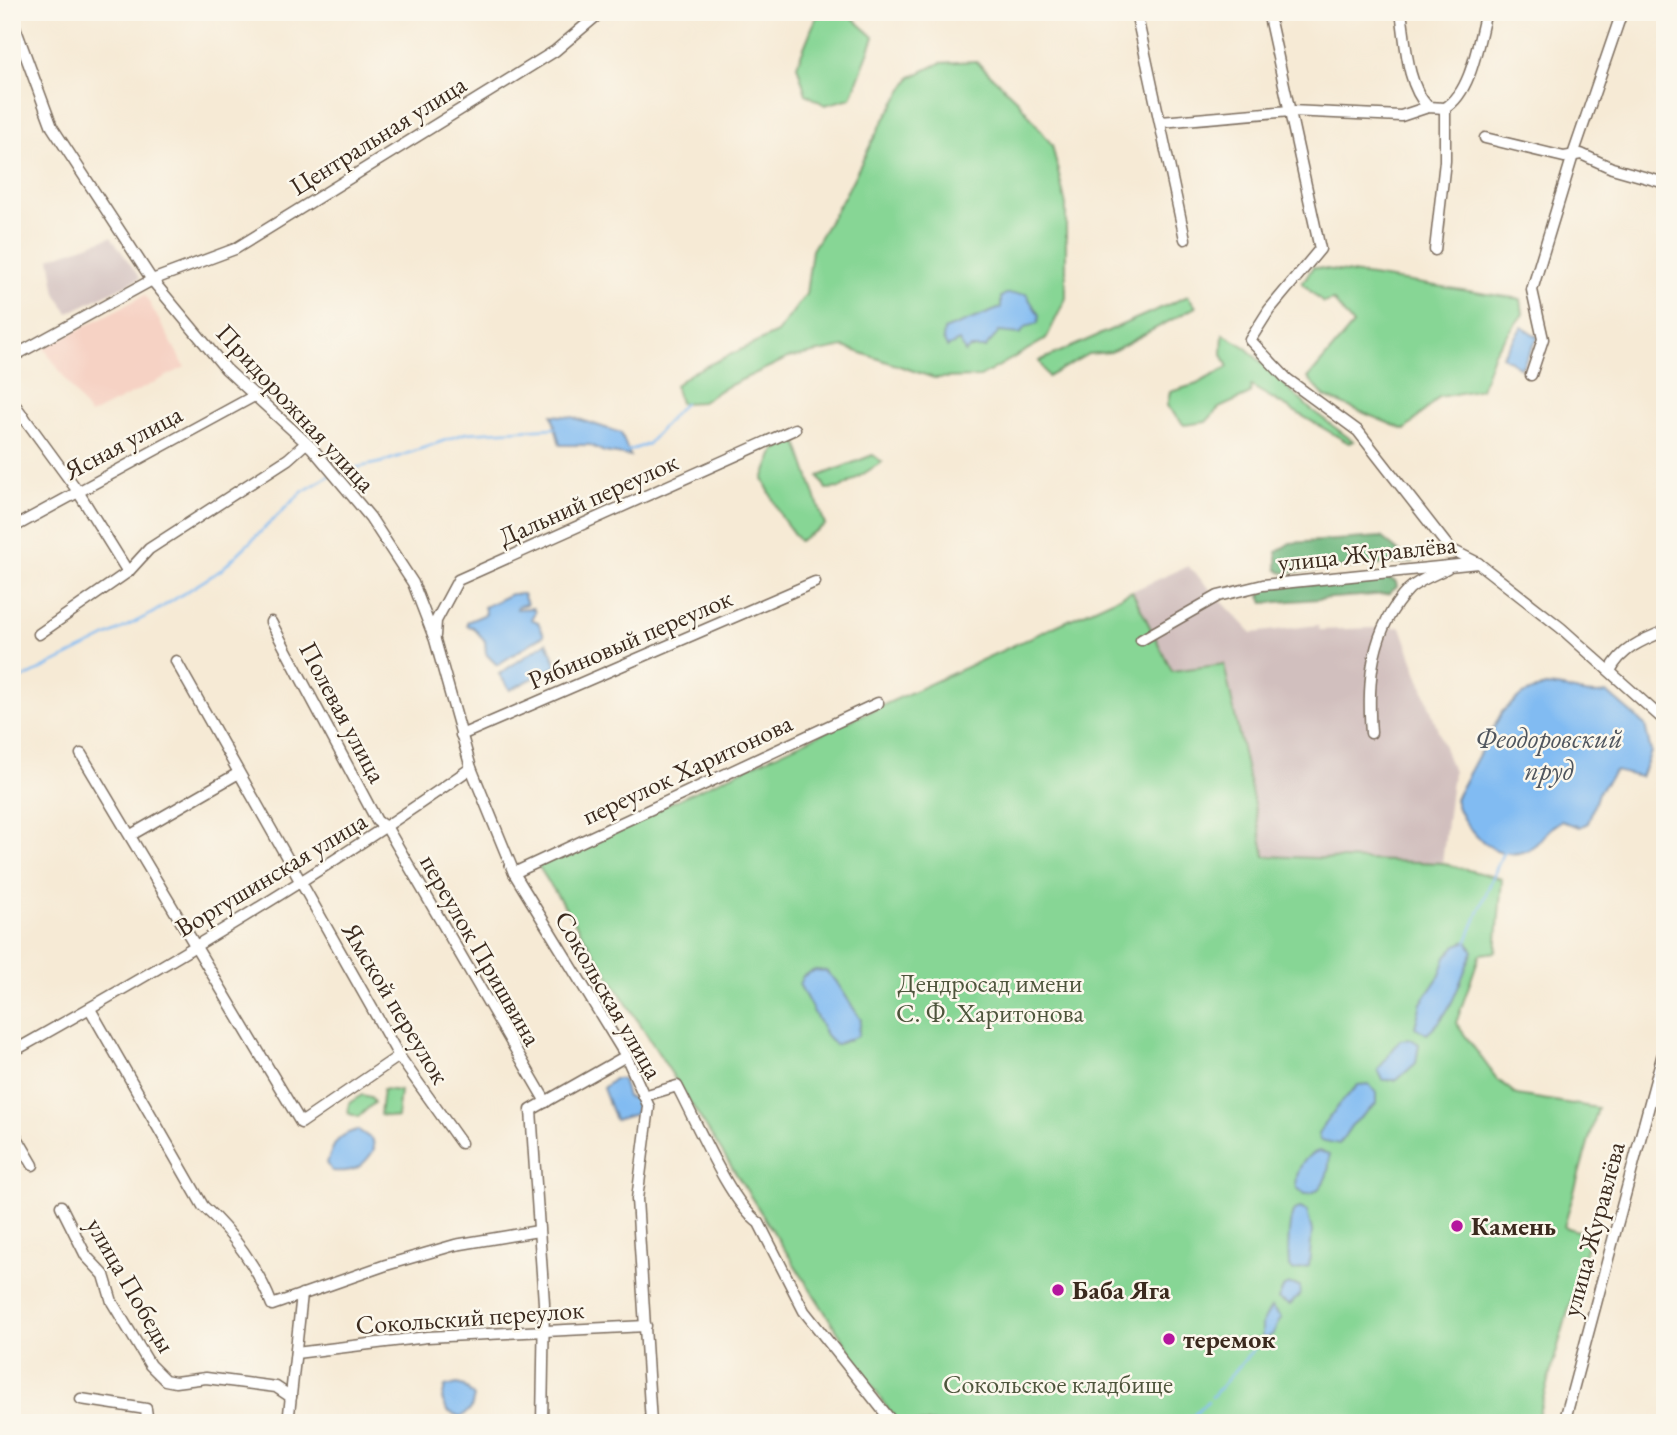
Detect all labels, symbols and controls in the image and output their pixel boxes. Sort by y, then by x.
street label: Центральная улица [283,67,473,203]
street label: Придорожная улица [209,316,383,500]
street label: Ясная улица [57,396,189,488]
street label: Дальний переулок [493,444,684,554]
street label: улица Журавлёва [1276,527,1459,579]
street label: Рябиновый переулок [523,580,738,697]
street label: Полевая улица [292,635,395,789]
street label: переулок Харитонова [577,705,798,833]
water label: Феодоровский пруд [1475,720,1623,788]
street label: Воргушинская улица [169,803,374,945]
street label: переулок Пришвина [412,848,550,1053]
street label: Сокольская улица [547,905,671,1086]
street label: Ямской переулок [334,915,458,1091]
park label: Дендросад имени С. Ф. Харитонова [896,966,1085,1030]
street label: улица Журавлёва [1553,1137,1633,1320]
place label: Камень [1471,1209,1556,1243]
street label: улица Победы [79,1211,183,1359]
marker: Камень [1449,1218,1465,1234]
place label: Баба Яга [1072,1273,1171,1307]
marker: Баба Яга [1050,1282,1066,1298]
street label: Сокольский переулок [355,1292,586,1342]
place label: теремок [1183,1322,1276,1356]
marker: теремок [1161,1331,1177,1347]
park label: Сокольское кладбище [943,1367,1173,1401]

